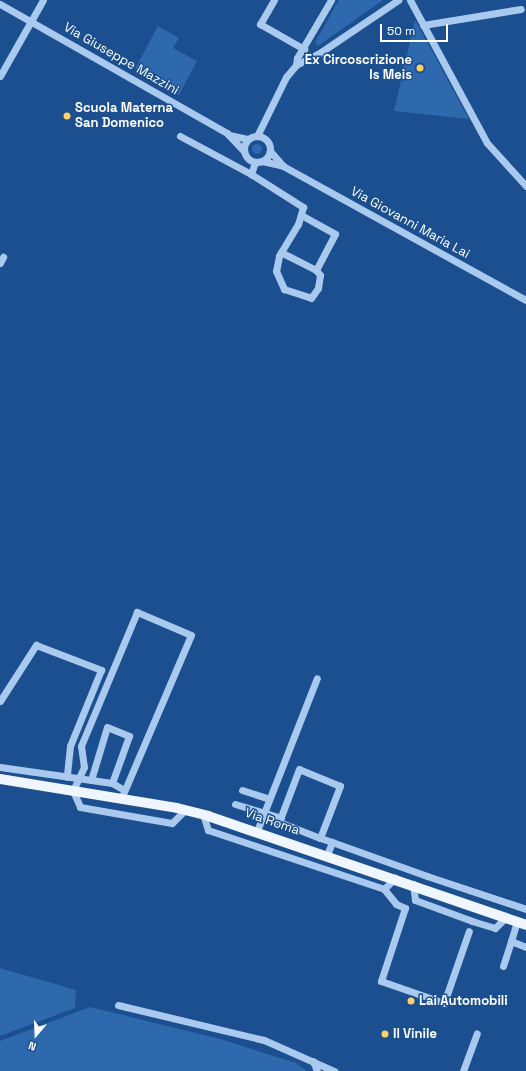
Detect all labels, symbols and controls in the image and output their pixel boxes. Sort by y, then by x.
scale bar [382,16,450,42]
street label: Via Giuseppe Mazzini [61,20,181,98]
text: 50 m [387,23,415,39]
place label: Ex Circoscrizione Is Meis [305,53,412,84]
marker: Ex Circoscrizione Is Meis [415,63,425,73]
place label: Scuola Materna San Domenico [75,101,173,132]
marker: Scuola Materna San Domenico [62,111,72,121]
street label: Via Giovanni Maria Lai [348,184,472,262]
street label: Via Roma [243,805,301,839]
place label: Lai Automobili [419,993,508,1009]
marker: Lai Automobili [406,996,416,1006]
north arrow [16,1015,56,1055]
place label: Il Vinile [393,1026,437,1042]
marker: Il Vinile [380,1029,390,1039]
text: N [26,1039,38,1054]

